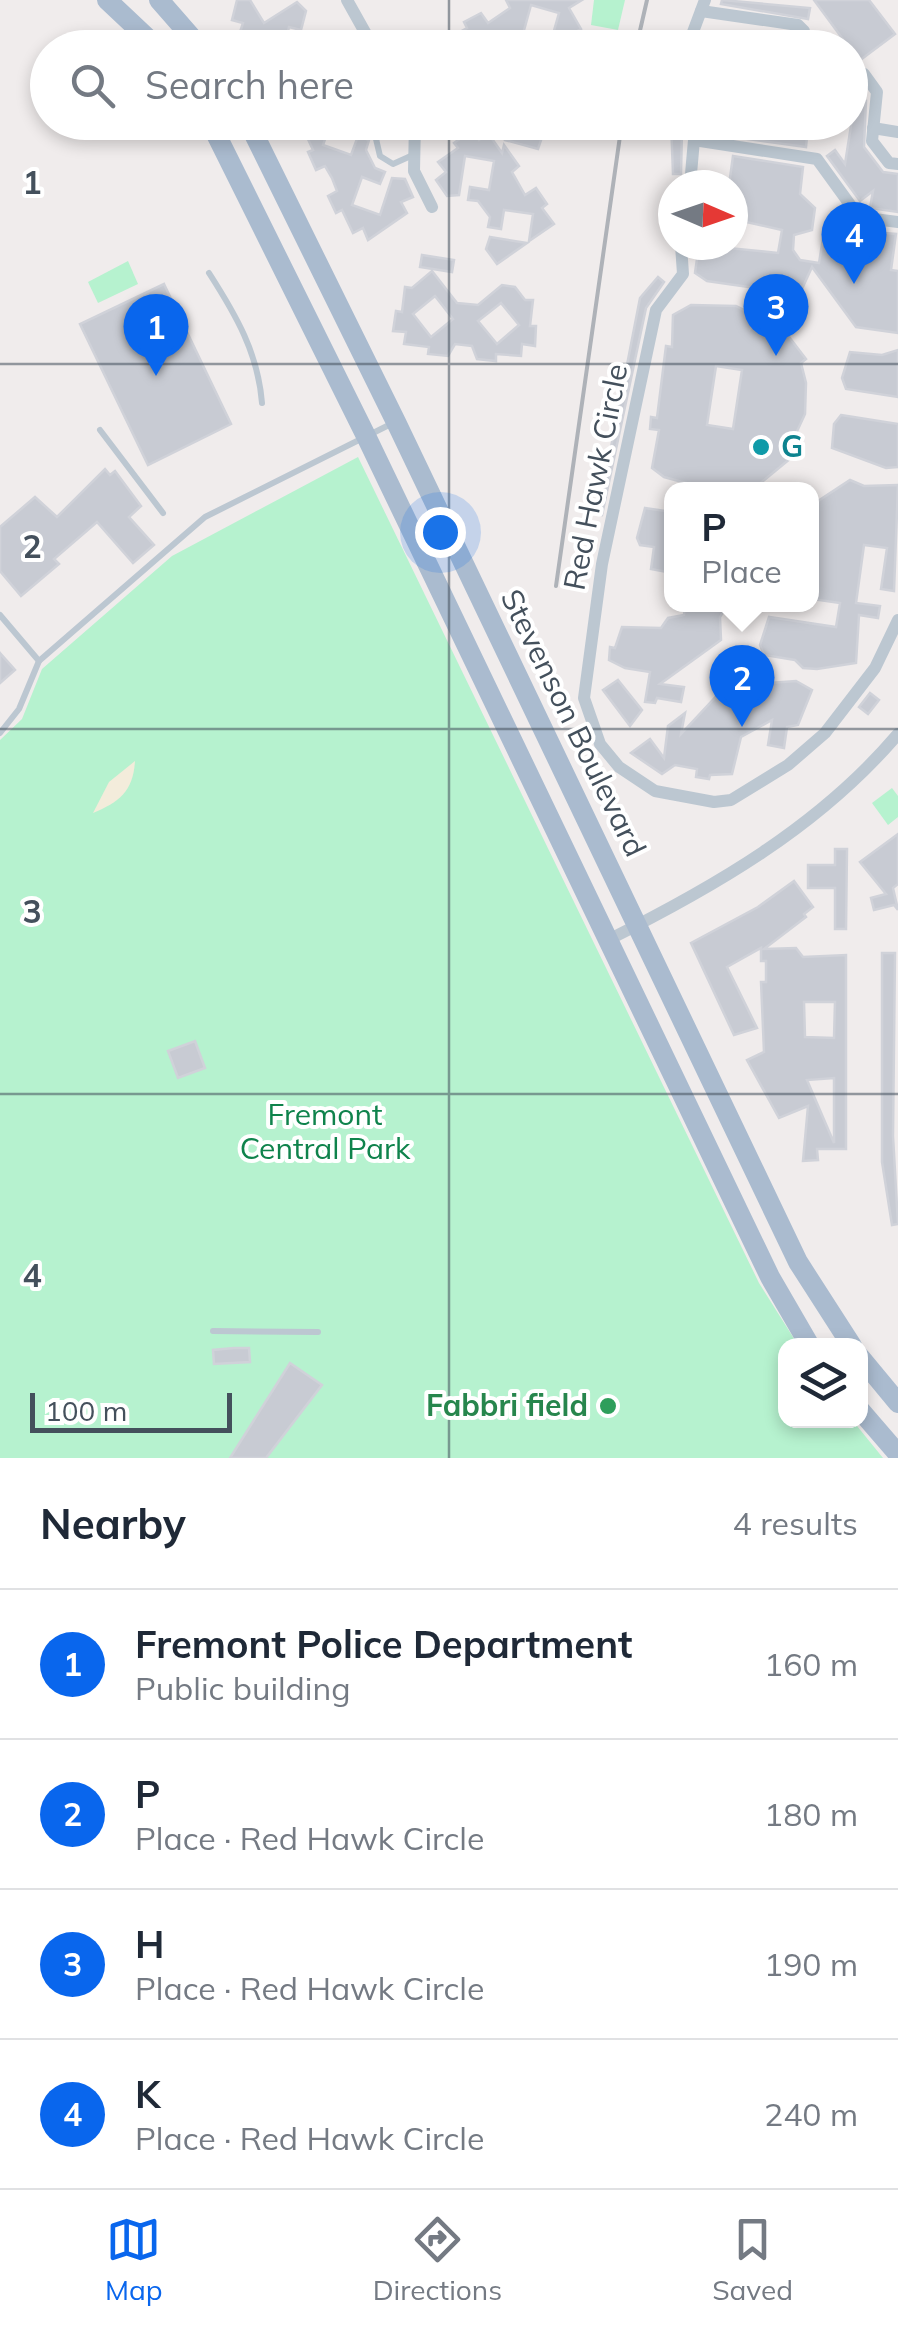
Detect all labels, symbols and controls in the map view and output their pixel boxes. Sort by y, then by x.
search box [30,30,868,140]
icon: search [65,58,120,113]
text: Search here [145,61,354,109]
text: 1 [22,162,42,202]
north arrow [658,170,748,260]
pin: 4 [822,202,886,284]
pin: 3 [744,274,808,356]
pin: 1 [124,294,188,376]
street label: Red Hawk Circle [554,361,636,593]
place label: G [781,427,803,465]
marker: G [750,436,772,458]
popup [664,482,819,612]
text: P [701,503,727,551]
your location [415,507,466,558]
text: 2 [22,526,42,566]
text: Place [701,551,782,591]
street label: Stevenson Boulevard [493,583,655,862]
pin: 2 [710,644,774,727]
text: 3 [22,891,42,931]
park label: Fremont Central Park [240,1095,411,1167]
text: 4 [22,1255,42,1295]
map controls [778,1338,868,1428]
button: layers [778,1338,868,1428]
place label: Fabbri field [426,1386,588,1424]
scale bar [30,1388,232,1432]
text: 100 m [45,1393,127,1428]
marker: Fabbri field [597,1395,619,1417]
text: Nearby [40,1497,186,1550]
text: 4 results [733,1503,858,1543]
text: Fremont Police Department [135,1620,633,1668]
text: 1 [63,1644,82,1684]
text: 160 m [764,1644,858,1684]
text: Public building [135,1668,350,1708]
text: P [135,1770,160,1818]
text: 2 [63,1794,82,1834]
text: 180 m [764,1794,858,1834]
text: Place · Red Hawk Circle [135,1818,484,1858]
text: H [135,1920,164,1968]
text: 3 [63,1944,82,1984]
text: 190 m [764,1944,858,1984]
text: Place · Red Hawk Circle [135,1968,484,2008]
text: K [135,2070,160,2118]
text: 4 [63,2094,82,2134]
text: 240 m [764,2094,858,2134]
text: Place · Red Hawk Circle [135,2118,484,2158]
tab: Map [105,2212,163,2307]
tab: Directions [373,2212,502,2307]
tab: Saved [712,2212,793,2307]

